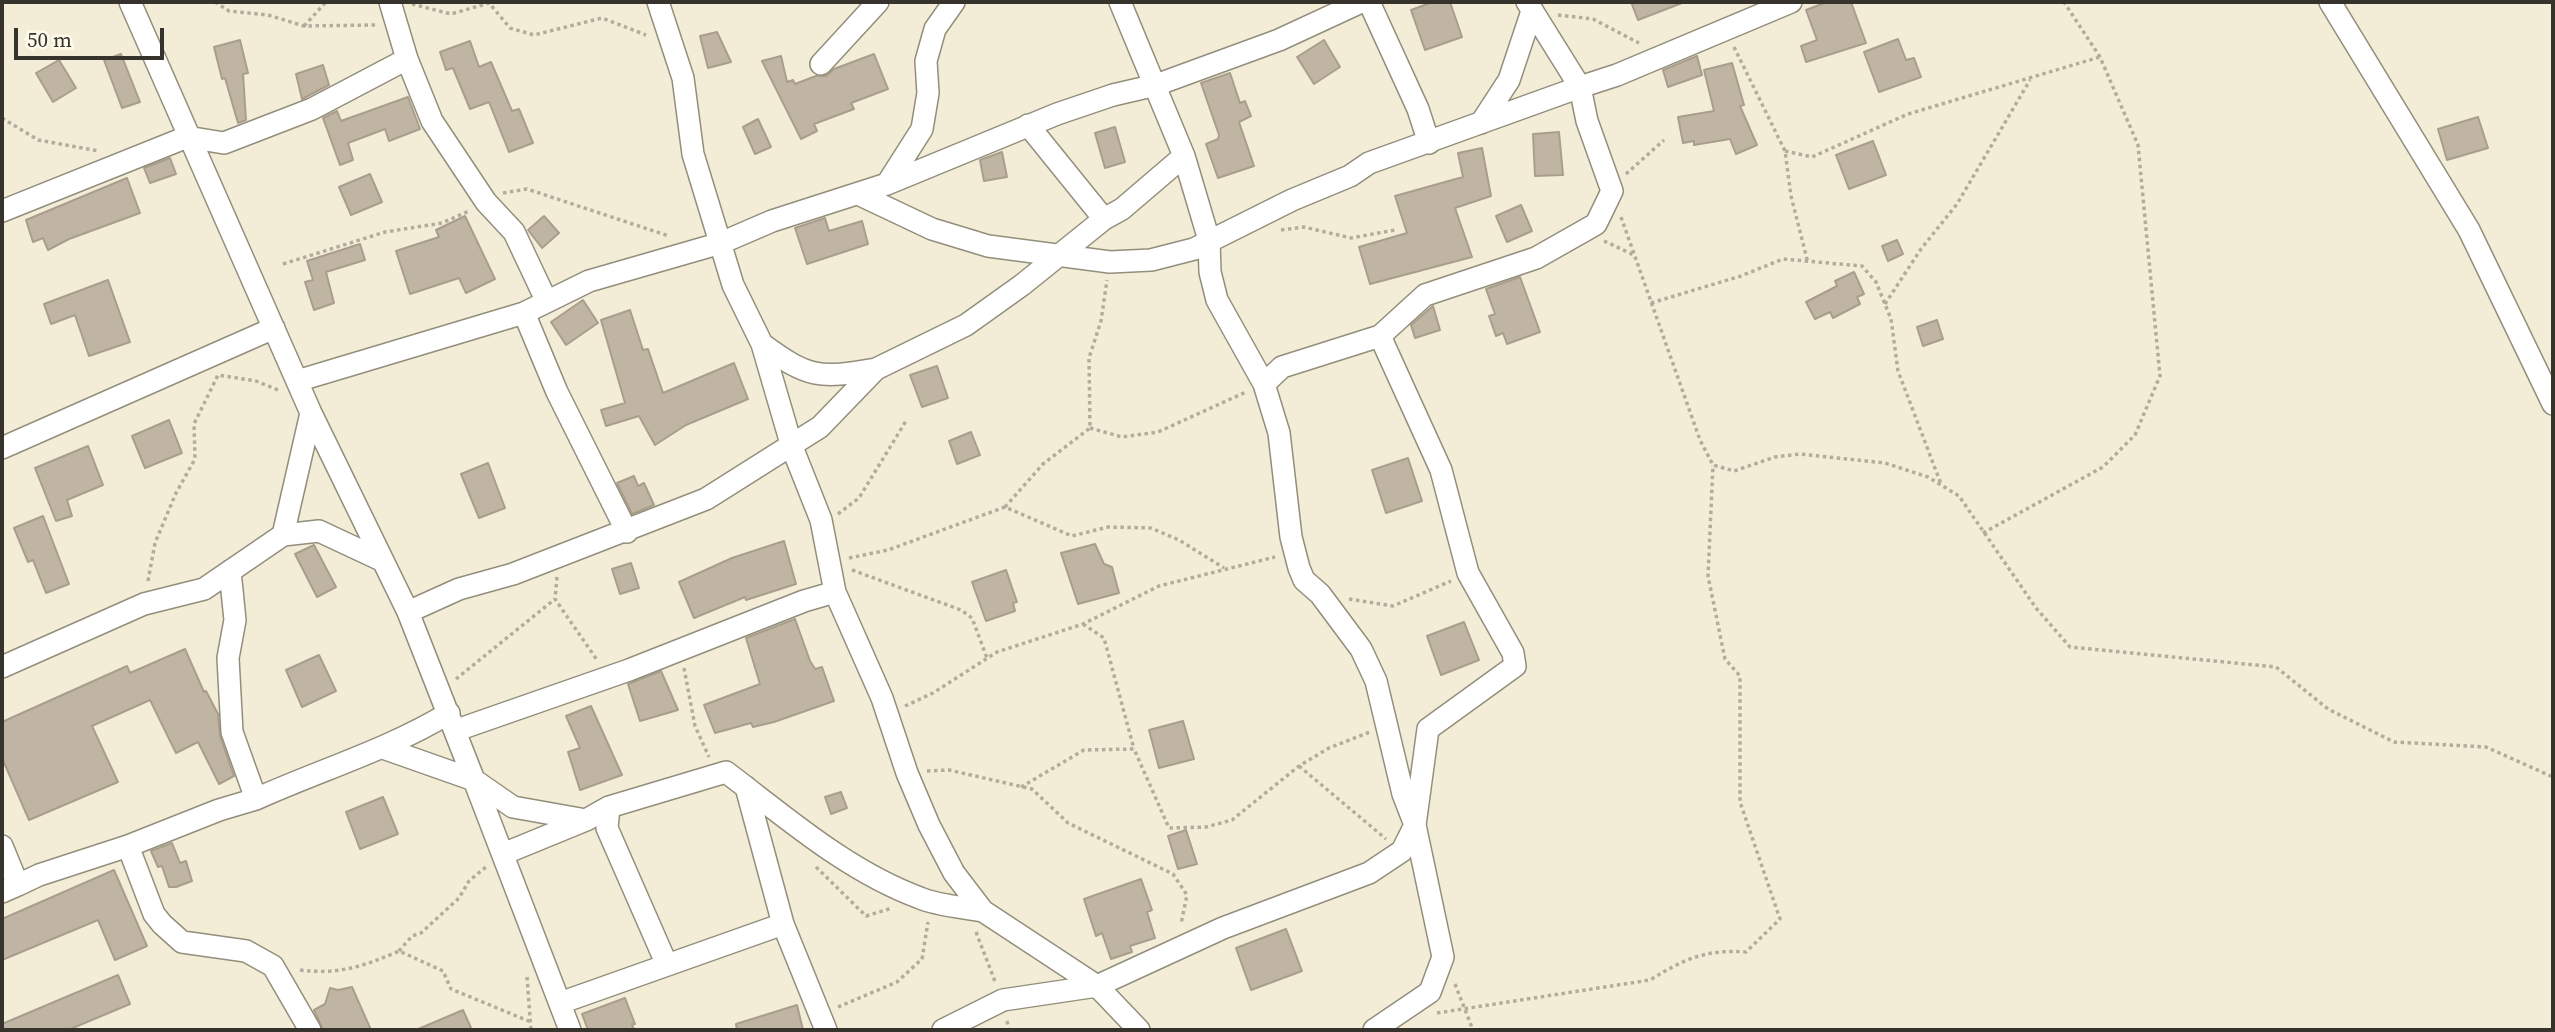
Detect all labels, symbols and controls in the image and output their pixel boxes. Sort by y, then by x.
scale bar [18,14,168,58]
text: 50 m [27,25,72,54]

